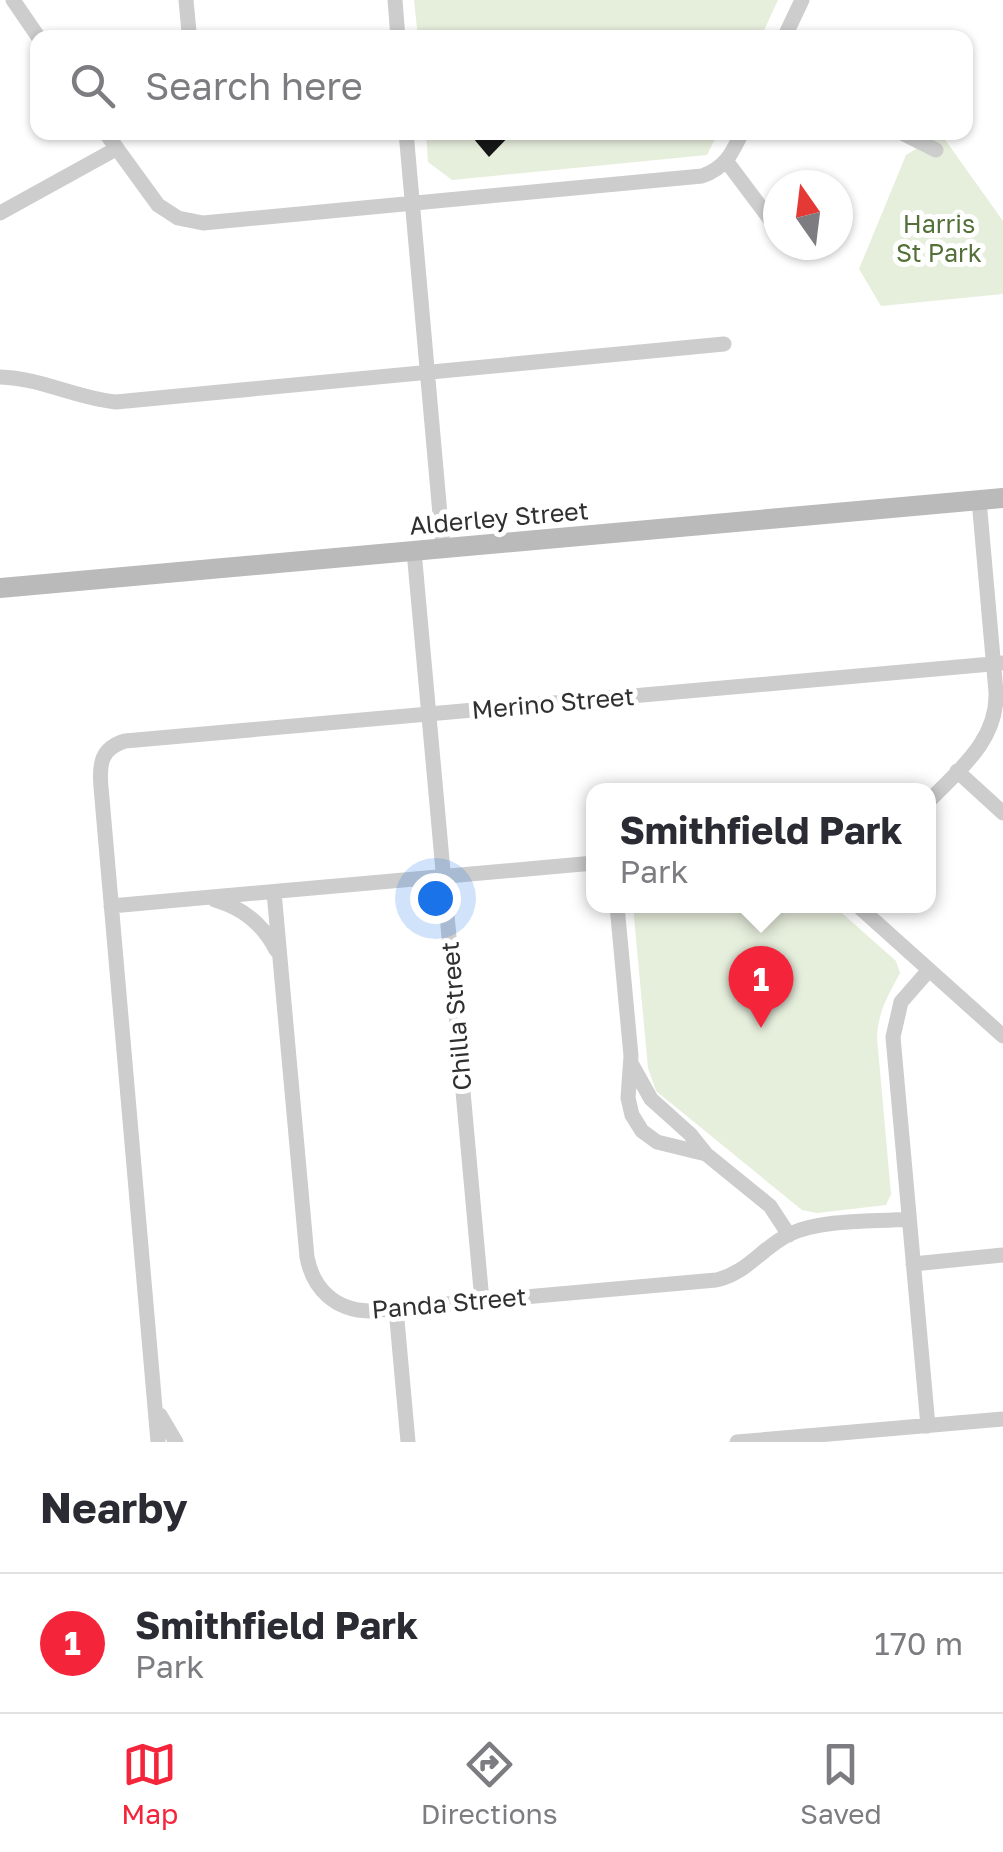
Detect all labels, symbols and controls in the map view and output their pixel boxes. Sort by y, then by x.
search box [30,30,973,140]
icon: search [65,58,120,113]
text: Search here [145,63,363,108]
north arrow [763,170,853,260]
park label: Harris St Park [896,208,982,268]
street label: Alderley Street [408,494,590,541]
street label: Merino Street [470,680,636,725]
popup [586,783,936,913]
text: Smithfield Park [619,807,903,852]
text: Park [619,852,689,890]
your location [410,873,461,924]
street label: Chilla Street [434,940,477,1092]
pin: 1 [728,946,794,1028]
street label: Panda Street [370,1280,528,1325]
text: Nearby [40,1482,188,1532]
text: Smithfield Park [135,1602,418,1647]
text: 1 [64,1624,81,1662]
text: 170 m [874,1624,963,1662]
text: Park [135,1647,204,1685]
tab: Map [121,1737,178,1830]
tab: Directions [421,1737,558,1830]
tab: Saved [800,1737,882,1830]

